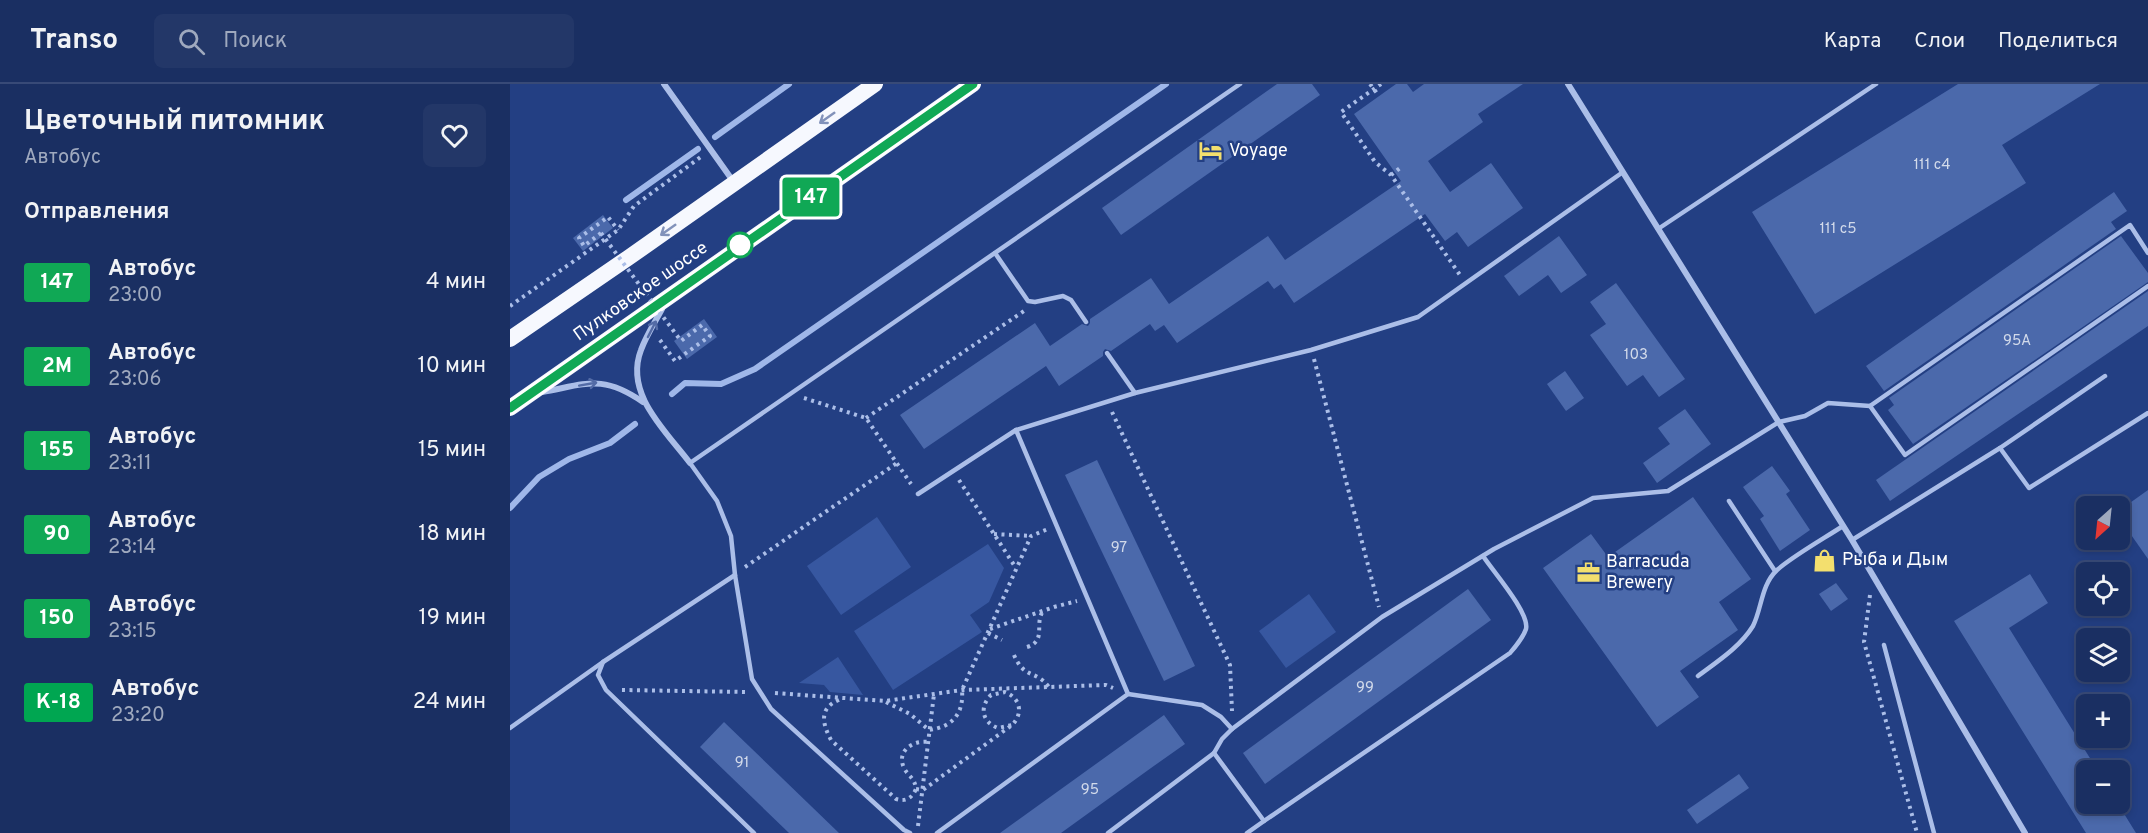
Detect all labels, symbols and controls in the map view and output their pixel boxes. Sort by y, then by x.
search box [154,14,574,68]
text: Transo [30,23,118,59]
icon: search [175,25,208,58]
text: Поиск [223,28,287,55]
text: Карта [1824,28,1881,55]
text: Слои [1914,28,1965,55]
text: Поделиться [1998,28,2118,55]
text: Цветочный питомник [24,104,325,140]
button: heart [423,104,486,167]
one-way arrow [819,112,835,124]
hotel icon: Voyage [1198,138,1224,164]
place label: Voyage [1229,140,1288,163]
text: Автобус [24,145,101,171]
house number: 111 с4 [1913,156,1951,175]
line badge: 147 [776,178,846,216]
text: 147 [794,184,828,211]
text: Отправления [24,199,169,226]
house number: 111 с5 [1819,220,1857,239]
one-way arrow [660,224,676,236]
unlabelled marker [727,232,753,258]
street label: Пулковское шоссе [569,237,713,347]
text: Автобус [108,256,196,283]
text: 147 [40,269,74,296]
text: 4 мин [426,269,486,296]
text: 23:00 [108,283,162,309]
one-way arrow [646,320,658,338]
house number: 95А [2003,332,2031,351]
text: Автобус [108,340,196,367]
house number: 103 [1624,346,1648,365]
text: 2М [42,353,72,380]
text: 10 мин [417,353,486,380]
text: 23:06 [108,367,162,393]
one-way arrow [577,378,597,389]
text: Автобус [108,424,196,451]
text: 155 [40,437,74,464]
text: 15 мин [418,437,486,464]
text: 23:11 [108,451,152,477]
north arrow [2076,496,2130,550]
map controls [2076,496,2130,814]
text: Автобус [108,508,196,535]
text: 90 [44,521,70,548]
text: 18 мин [418,521,486,548]
text: 23:14 [108,535,156,561]
house number: 97 [1111,539,1127,558]
shop icon: Рыба и Дым [1811,547,1837,573]
place label: Рыба и Дым [1842,549,1948,572]
place label: Barracuda Brewery [1606,551,1689,595]
office icon: Barracuda Brewery [1575,559,1601,585]
button: locate [2076,562,2130,616]
text: Автобус [108,592,196,619]
text: 150 [40,605,75,632]
text: 19 мин [418,605,486,632]
text: 23:15 [108,619,157,645]
button: layers [2076,628,2130,682]
text: Автобус [111,676,199,703]
house number: 99 [1356,679,1374,698]
text: К-18 [36,689,81,716]
text: 24 мин [413,689,486,716]
button: + [2076,694,2130,748]
text: 23:20 [111,703,165,729]
house number: 91 [735,754,749,773]
button: − [2076,760,2130,814]
house number: 95 [1081,781,1099,800]

